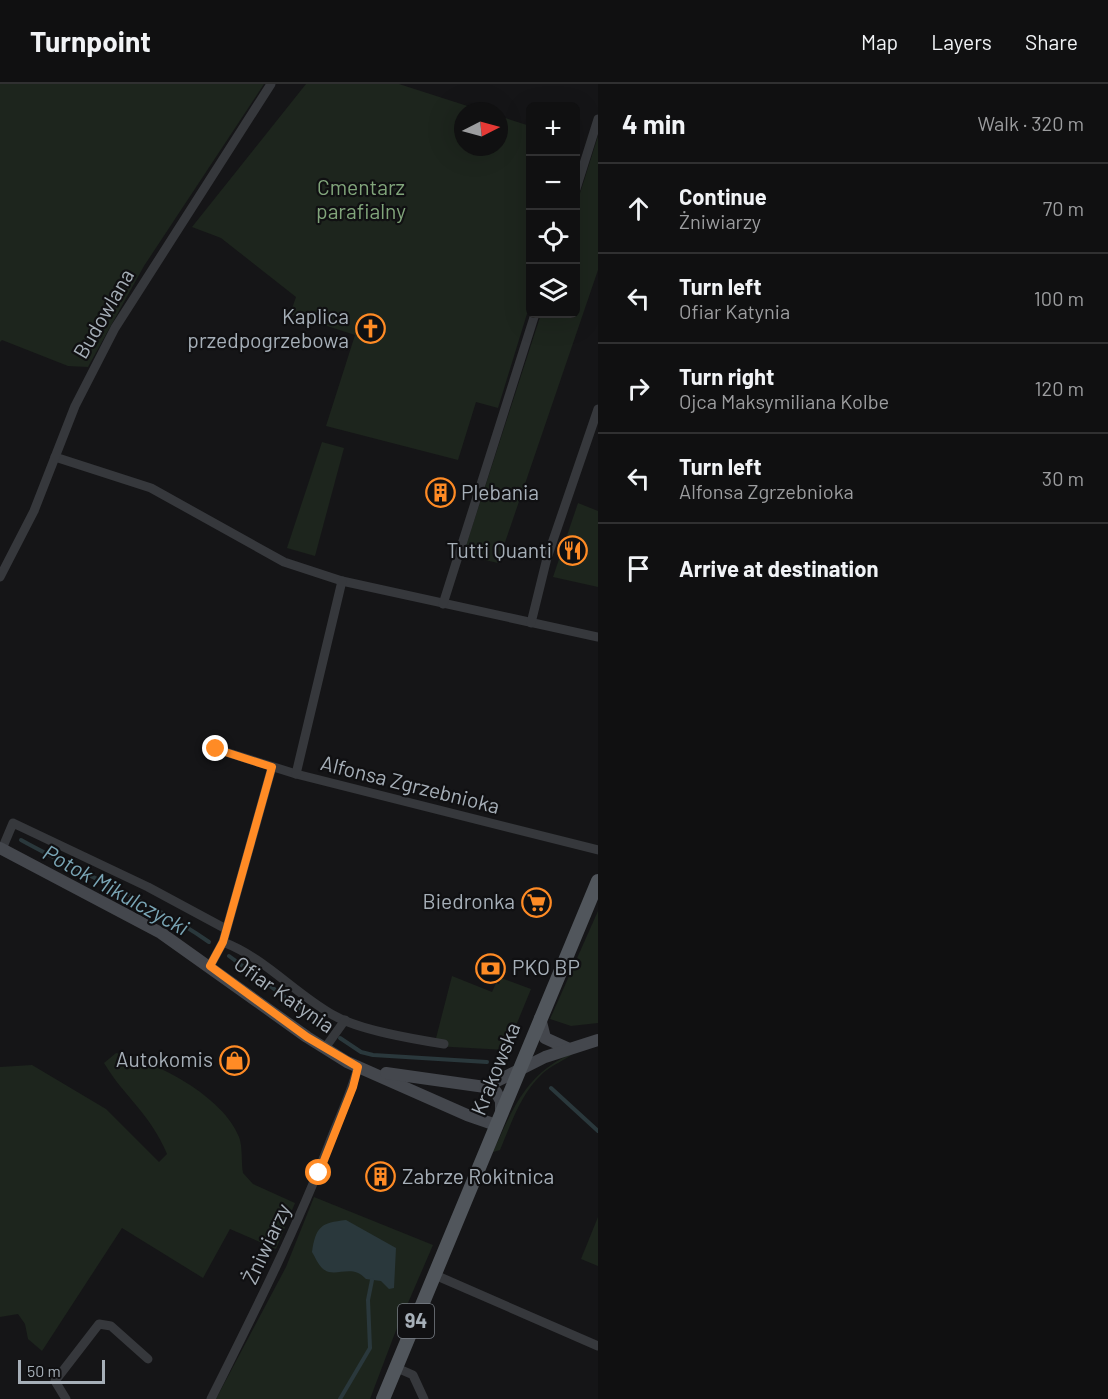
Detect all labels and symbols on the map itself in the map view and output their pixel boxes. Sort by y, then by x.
north arrow [454,102,508,156]
park label: Cmentarz parafialny [316,174,406,223]
street label: Budowlana [67,264,138,363]
place label: Kaplica przedpogrzebowa [187,303,349,352]
church icon: Kaplica przedpogrzebowa [354,313,386,345]
building icon: Plebania [424,477,456,509]
place label: Plebania [461,479,539,504]
restaurant icon: Tutti Quanti [557,535,589,567]
place label: Tutti Quanti [446,537,552,562]
route end [202,735,228,761]
street label: Alfonsa Zgrzebnioka [318,749,502,818]
water label: Potok Mikulczycki [39,838,194,940]
supermarket icon: Biedronka [520,886,552,918]
place label: Biedronka [422,888,515,913]
street label: Ofiar Katynia [230,950,340,1037]
bank icon: PKO BP [475,952,507,984]
place label: PKO BP [512,954,580,979]
street label: Krakowska [465,1018,525,1119]
shop icon: Autokomis [218,1044,250,1076]
place label: Autokomis [116,1046,213,1071]
route start [305,1159,331,1185]
building icon: Zabrze Rokitnica [365,1161,397,1193]
place label: Zabrze Rokitnica [402,1163,554,1188]
street label: Żniwiarzy [236,1199,295,1288]
road number: 94 [398,1304,434,1338]
scale bar [18,1357,105,1384]

